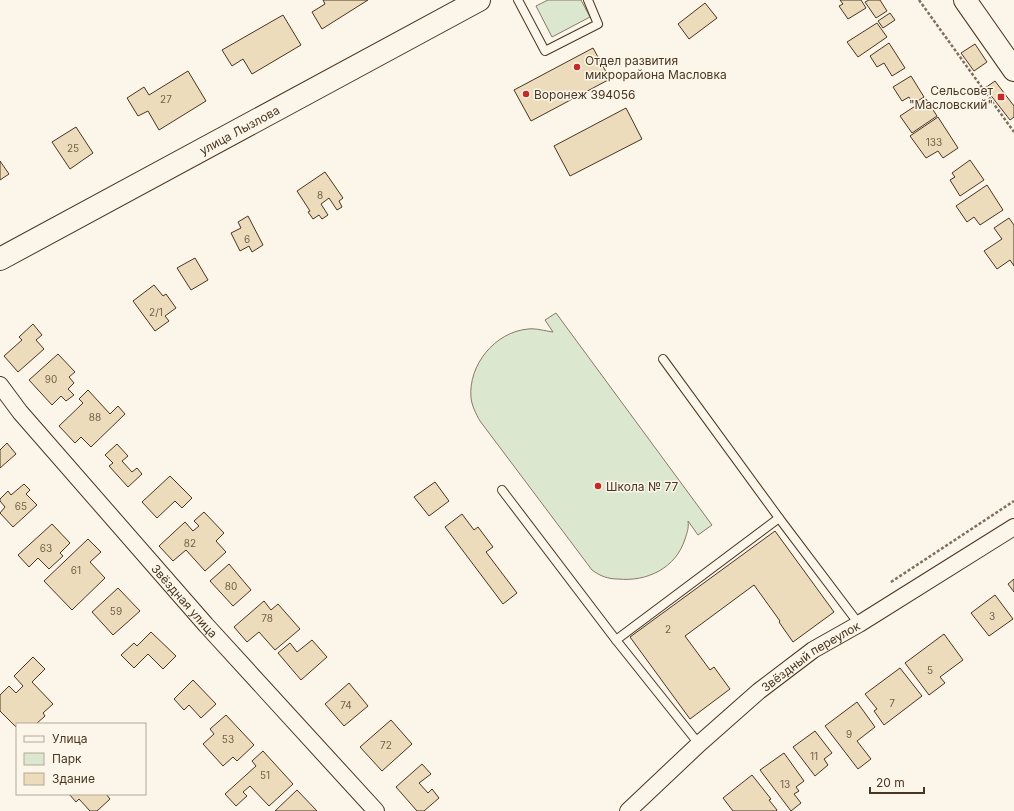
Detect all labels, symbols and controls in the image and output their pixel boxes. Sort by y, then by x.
place label: Отдел развития микрорайона Масловка [585,53,727,82]
marker: Отдел развития микрорайона Масловка [572,62,582,72]
place label: Сельсовет "Масловский" [909,83,993,112]
place label: Воронеж 394056 [534,87,635,102]
marker: Воронеж 394056 [521,89,531,99]
marker: Сельсовет "Масловский" [996,92,1006,102]
house number: 27 [160,93,172,105]
street label: улица Лызлова [197,102,282,157]
house number: 133 [926,136,942,148]
house number: 25 [67,142,79,154]
house number: 8 [317,189,323,201]
house number: 6 [244,233,250,245]
house number: 2/1 [149,306,163,318]
house number: 90 [45,373,57,385]
house number: 88 [89,411,101,423]
place label: Школа № 77 [606,479,678,494]
marker: Школа № 77 [593,481,603,491]
house number: 65 [15,500,27,512]
house number: 82 [184,537,196,549]
house number: 63 [40,542,52,554]
street label: Звёздная улица [149,561,221,640]
house number: 61 [71,564,81,576]
house number: 80 [225,580,237,592]
house number: 59 [110,605,122,617]
house number: 3 [989,610,995,622]
house number: 78 [261,612,273,624]
street label: Звёздный переулок [758,617,863,694]
house number: 2 [665,623,671,635]
house number: 5 [927,664,933,676]
house number: 7 [889,697,895,709]
house number: 74 [340,699,352,711]
legend [16,723,146,795]
house number: 9 [846,728,852,740]
text: Улица [52,731,87,746]
house number: 53 [222,733,234,745]
house number: 72 [380,739,392,751]
house number: 11 [810,750,818,762]
text: Парк [52,751,82,766]
house number: 51 [260,769,270,781]
scale bar [870,769,924,795]
text: Здание [52,771,95,786]
text: 20 m [876,775,905,790]
house number: 13 [780,778,790,790]

